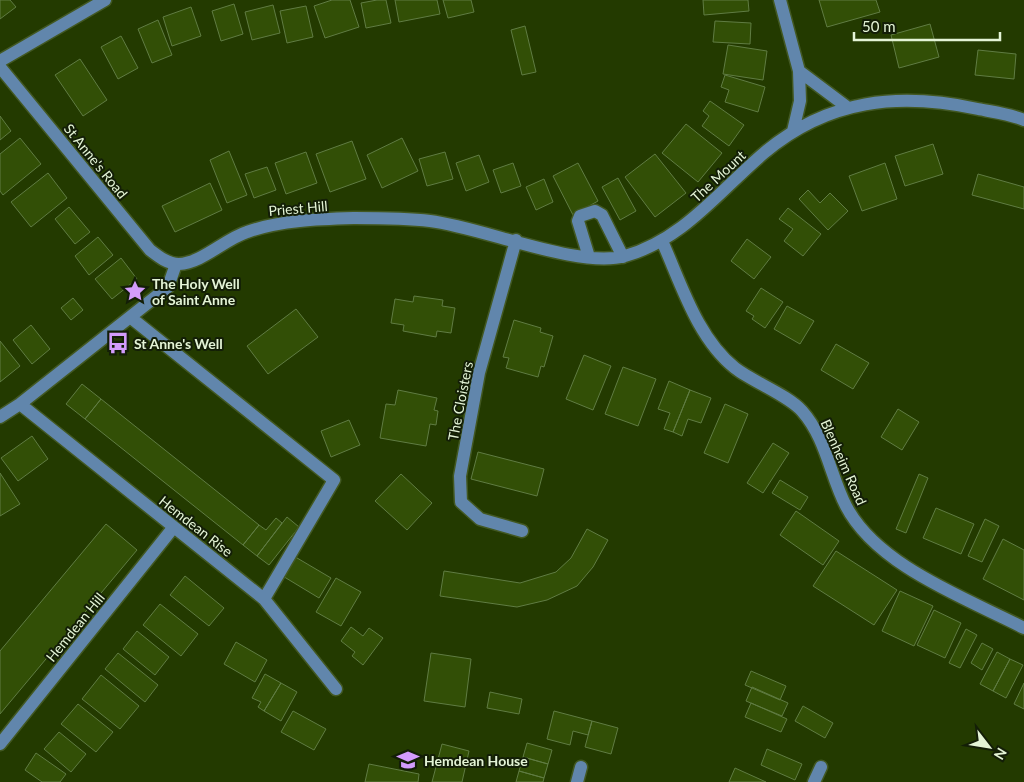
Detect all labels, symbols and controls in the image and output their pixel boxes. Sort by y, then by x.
scale bar [854,10,1000,42]
text: 50 m [862,17,896,35]
street label: St Anne's Road [61,120,131,202]
street label: The Mount [687,147,749,205]
street label: Priest Hill [268,197,328,219]
place label: The Holy Well of Saint Anne [152,275,240,308]
place icon: The Holy Well of Saint Anne [122,278,148,304]
bus stop icon: St Anne's Well [105,330,131,356]
place label: St Anne's Well [134,335,223,352]
street label: The Cloisters [444,360,476,442]
street label: Blenheim Road [817,416,871,508]
street label: Hemdean Rise [156,492,236,560]
street label: Hemdean Hill [42,589,108,665]
north arrow [964,722,1014,772]
text: N [991,745,1011,763]
school or university icon: Hemdean House [395,747,421,773]
place label: Hemdean House [424,752,528,769]

